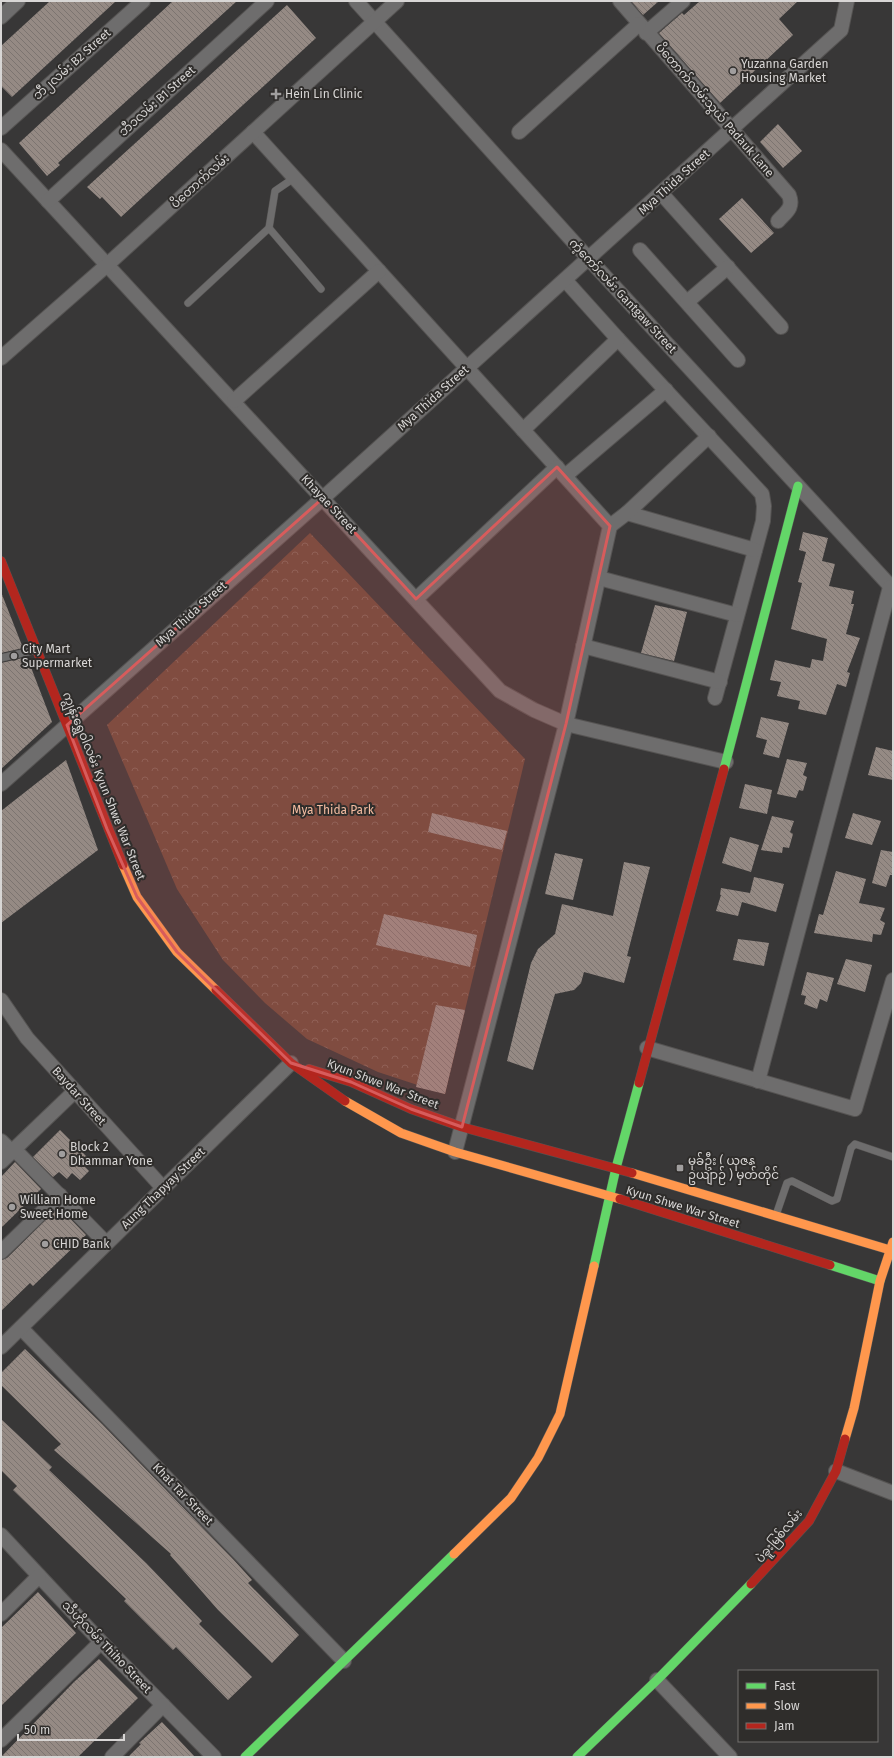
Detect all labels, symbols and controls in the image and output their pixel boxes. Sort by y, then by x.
street label: ဘီ၂လမ်း B2 Street [29,24,116,105]
street label: ပိတောက်လမ်းသွယ် Padauk Lane [651,39,778,182]
place label: Yuzanna Garden Housing Market [741,57,828,85]
street label: ဘီ၁လမ်း B1 Street [115,61,198,139]
marker: Yuzanna Garden Housing Market [728,66,738,76]
place label: Hein Lin Clinic [285,87,363,101]
marker: Hein Lin Clinic [270,88,282,100]
street label: Mya Thida Street [636,146,713,218]
street label: ပိတောက်လမ်း [167,150,232,211]
street label: ကံ့ကော်လမ်း Gantgaw Street [566,235,681,357]
street label: Mya Thida Street [395,362,472,434]
street label: Khayae Street [298,472,360,537]
street label: Mya Thida Street [153,578,230,650]
place label: City Mart Supermarket [22,642,93,670]
marker: City Mart Supermarket [9,651,19,661]
street label: ကျွန်းရွှေဝါလမ်း Kyun Shwe War Street [56,689,150,884]
park label: Mya Thida Park [292,803,375,817]
street label: Kyun Shwe War Street [325,1056,441,1112]
street label: Baydar Street [49,1064,109,1129]
place label: Block 2 Dhammar Yone [70,1140,153,1168]
street label: Aung Thapyay Street [118,1144,208,1232]
marker: Block 2 Dhammar Yone [57,1149,67,1159]
place label: မုခ်ဦး ( ယုဇန ဥယျာဉ် ) မှတ်တိုင် [688,1152,779,1185]
marker: မုခ်ဦး ( ယုဇန ဥယျာဉ် ) မှတ်တိုင် [675,1163,685,1173]
street label: Kyun Shwe War Street [624,1183,742,1231]
place label: William Home Sweet Home [20,1193,96,1221]
marker: William Home Sweet Home [7,1202,17,1212]
place label: CHID Bank [53,1237,110,1251]
marker: CHID Bank [40,1239,50,1249]
street label: Khat Tar Street [150,1460,217,1528]
street label: ပဲခူးမြစ်လမ်း [751,1505,808,1567]
street label: သီဟိုလမ်း Thiho Street [57,1597,156,1698]
legend [738,1670,878,1742]
text: Fast [774,1679,796,1693]
text: Slow [774,1699,800,1713]
scale bar [18,1716,124,1742]
text: Jam [774,1719,794,1733]
text: 50 m [24,1723,50,1737]

